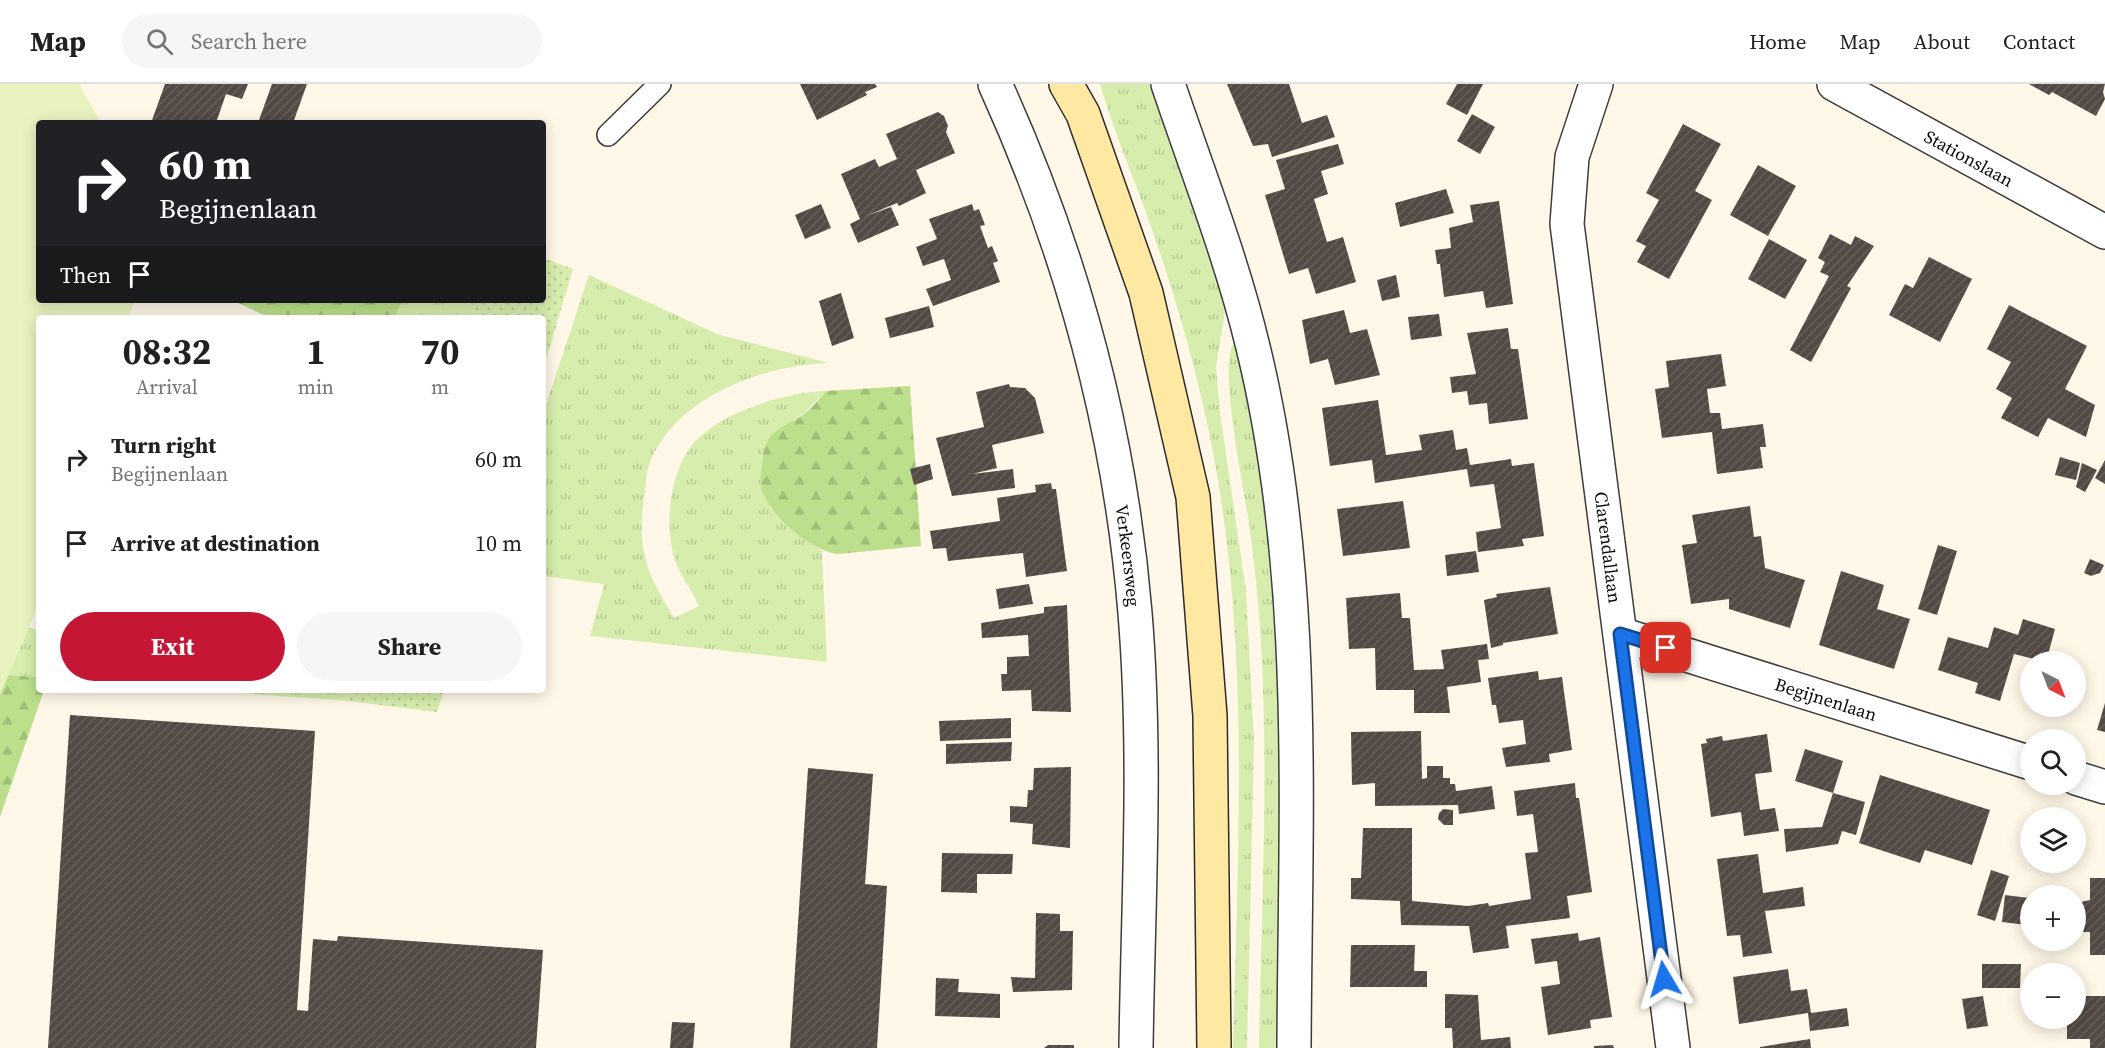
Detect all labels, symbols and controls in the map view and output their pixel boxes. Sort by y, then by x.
search box [122,14,542,68]
text: Map [30,22,86,60]
icon: search [143,25,176,58]
text: Search here [191,26,307,56]
text: Home [1749,27,1807,56]
text: Map [1840,27,1881,56]
text: About [1914,27,1970,56]
text: Contact [2003,27,2075,56]
street label: Stationslaan [1920,123,2018,192]
text: 60 m [159,135,252,193]
icon: right [60,144,138,222]
text: Begijnenlaan [159,190,317,227]
icon: arrive [123,258,156,291]
text: Then [60,260,111,290]
text: 08:32 [123,327,211,376]
text: 1 [306,327,326,376]
text: 70 [420,327,460,376]
text: Arrival [136,373,198,401]
text: min [298,373,334,401]
text: m [431,373,449,401]
text: Turn right [111,430,216,460]
icon: right [60,443,93,476]
text: 60 m [475,444,522,474]
text: Begijnenlaan [111,460,228,488]
street label: Clarendallaan [1589,490,1628,605]
street label: Verkeersweg [1110,503,1147,607]
icon: arrive [60,527,93,560]
text: Arrive at destination [111,528,320,558]
text: 10 m [475,528,522,558]
button: Exit [60,612,285,681]
button: Share [297,612,522,681]
pin [1640,622,1691,673]
icon: arrive [1649,631,1682,664]
north arrow [2020,651,2086,717]
map controls [2020,651,2086,1029]
street label: Begijnenlaan [1772,671,1880,726]
button: search [2020,729,2086,795]
button: layers [2020,807,2086,873]
button: + [2020,885,2086,951]
position arrow [1632,947,1696,1011]
button: − [2020,963,2086,1029]

